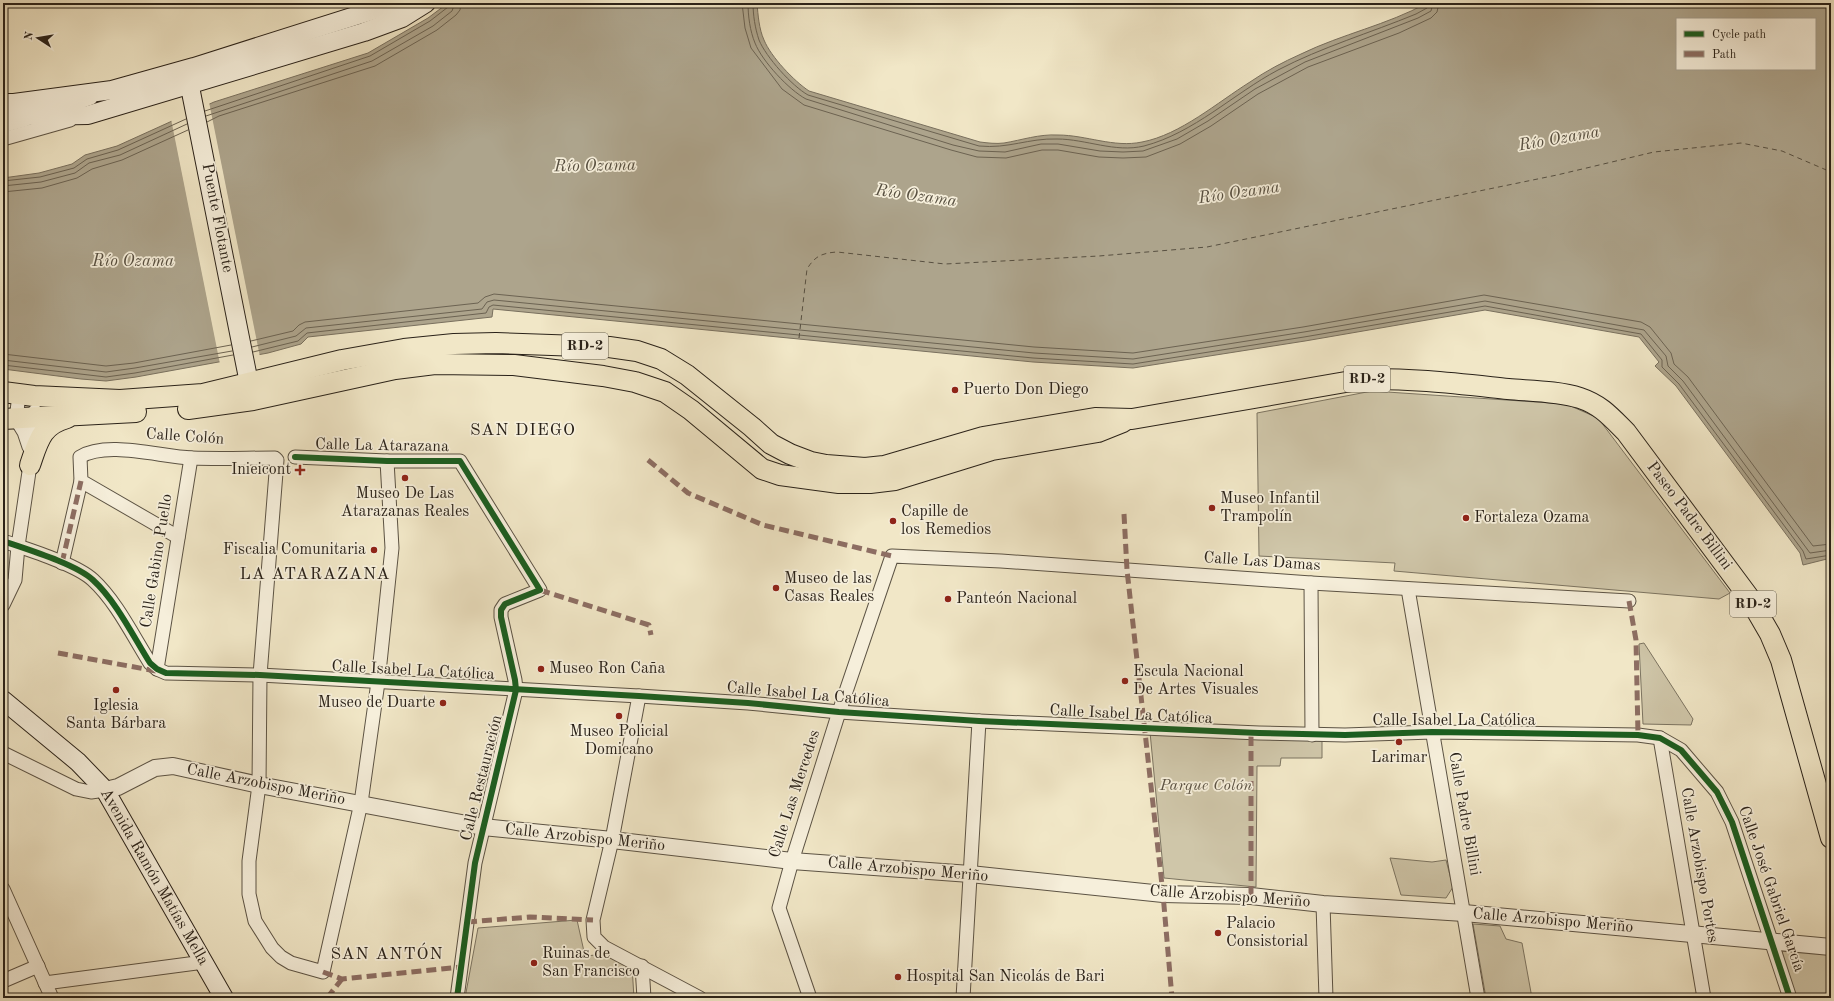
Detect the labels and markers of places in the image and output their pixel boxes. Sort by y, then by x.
place label: Puerto Don Diego [963,382,1089,398]
marker: Puerto Don Diego [950,385,960,395]
place label: Inieicont [231,462,291,478]
marker: Inieicont [294,464,306,476]
marker: Museo De Las Atarazanas Reales [400,473,410,483]
place label: Museo De Las Atarazanas Reales [341,486,469,520]
place label: Museo Infantil Trampolín [1220,491,1320,525]
marker: Museo Infantil Trampolín [1207,503,1217,513]
place label: Capille de los Remedios [901,504,991,538]
place label: Fortaleza Ozama [1474,510,1590,526]
marker: Fortaleza Ozama [1461,513,1471,523]
marker: Capille de los Remedios [888,516,898,526]
place label: Fiscalia Comunitaria [223,542,366,558]
marker: Fiscalia Comunitaria [369,545,379,555]
place label: Museo de las Casas Reales [784,571,874,605]
marker: Museo de las Casas Reales [771,583,781,593]
place label: Panteón Nacional [956,591,1077,607]
marker: Panteón Nacional [943,594,953,604]
place label: Museo Ron Caña [549,661,665,677]
marker: Museo Ron Caña [536,664,546,674]
place label: Escula Nacional De Artes Visuales [1133,664,1259,698]
marker: Escula Nacional De Artes Visuales [1120,676,1130,686]
marker: Iglesia Santa Bárbara [111,685,121,695]
place label: Museo de Duarte [318,695,435,711]
place label: Iglesia Santa Bárbara [66,698,166,732]
marker: Museo de Duarte [438,698,448,708]
marker: Museo Policial Domicano [614,711,624,721]
place label: Museo Policial Domicano [570,724,668,758]
marker: Larimar [1394,737,1404,747]
place label: Larimar [1371,750,1428,766]
place label: Palacio Consistorial [1226,916,1308,950]
marker: Palacio Consistorial [1213,928,1223,938]
place label: Ruinas de San Francisco [542,946,640,980]
marker: Ruinas de San Francisco [529,958,539,968]
place label: Hospital San Nicolás de Bari [906,969,1105,985]
marker: Hospital San Nicolás de Bari [893,972,903,982]

